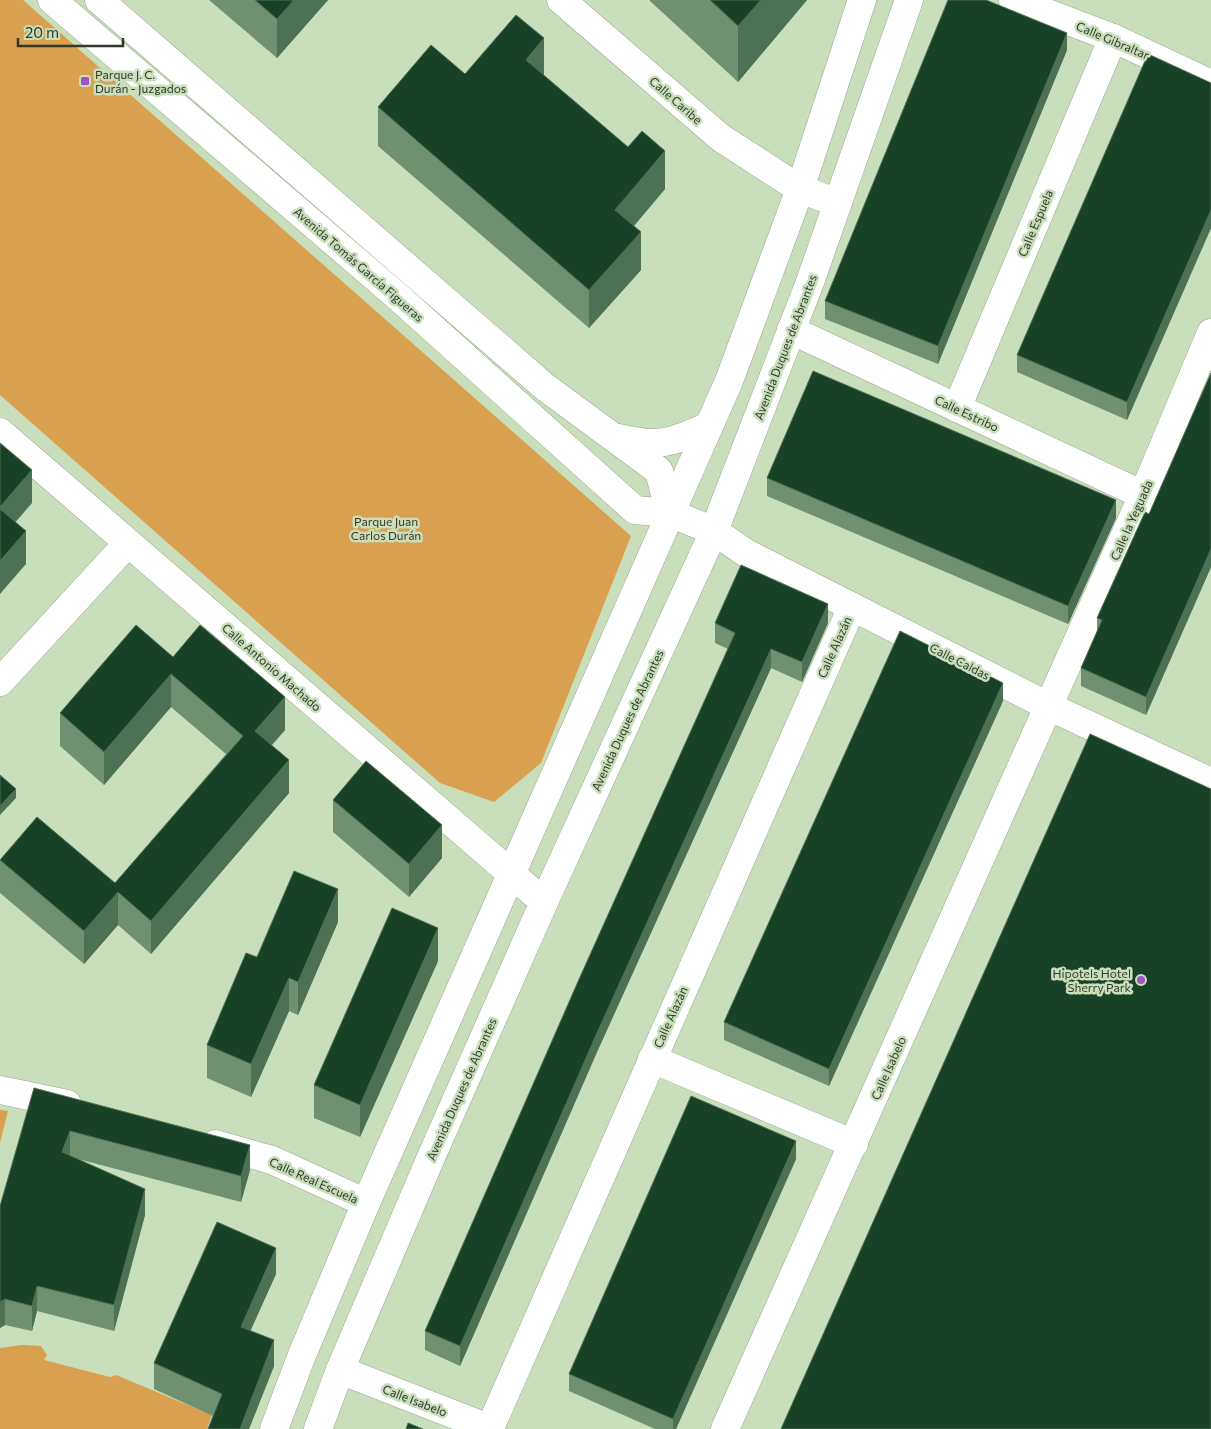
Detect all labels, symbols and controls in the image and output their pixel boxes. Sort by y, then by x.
scale bar [18,15,122,47]
street label: Calle Gibraltar [1074,18,1152,62]
text: 20 m [25,23,59,41]
place label: Parque J. C. Durán - Juzgados [95,67,186,96]
street label: Calle Caribe [647,73,705,127]
marker: Parque J. C. Durán - Juzgados [79,75,91,87]
street label: Calle Espuela [1015,187,1055,259]
street label: Avenida Tomás García Figueras [291,204,427,324]
street label: Avenida Duques de Abrantes [751,272,819,422]
street label: Calle Estribo [933,392,1001,434]
street label: Calle la Yeguada [1107,478,1155,562]
park label: Parque Juan Carlos Durán [351,514,421,542]
street label: Calle Alazán [814,614,854,680]
street label: Calle Antonio Machado [220,620,324,714]
street label: Calle Caldas [928,640,992,682]
street label: Avenida Duques de Abrantes [588,647,666,793]
place label: Hipotels Hotel Sherry Park [1052,966,1131,994]
marker: Hipotels Hotel Sherry Park [1135,974,1147,986]
street label: Calle Alazán [650,984,690,1050]
street label: Avenida Duques de Abrantes [423,1016,499,1162]
street label: Calle Isabelo [868,1034,908,1102]
street label: Calle Real Escuela [267,1154,361,1206]
street label: Calle Isabelo [381,1381,449,1419]

